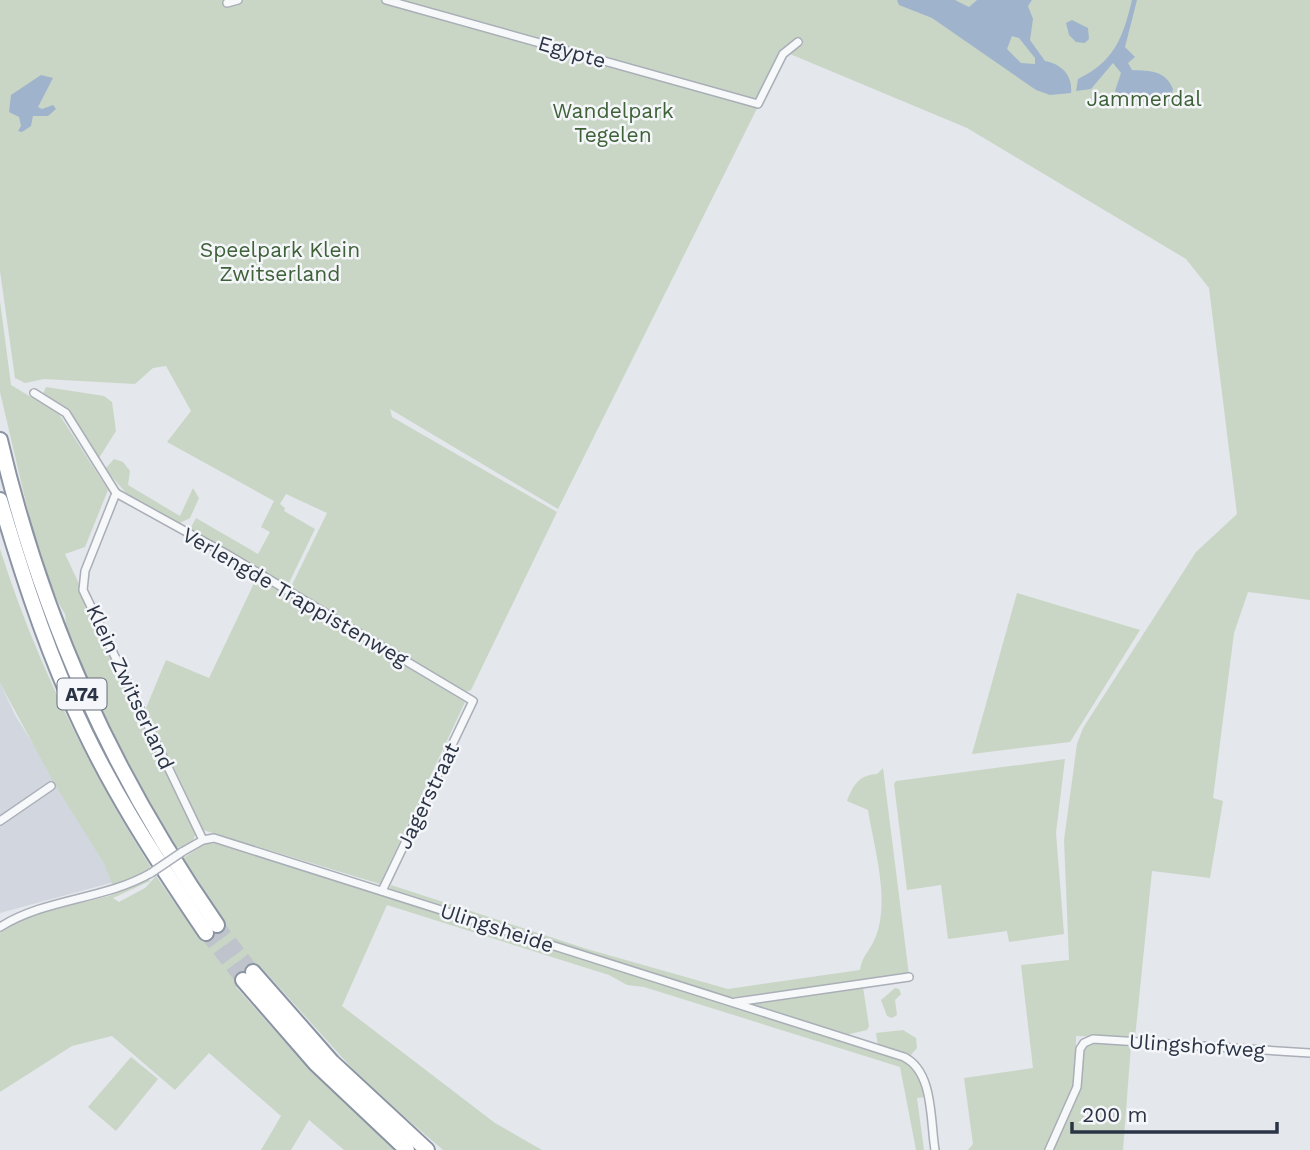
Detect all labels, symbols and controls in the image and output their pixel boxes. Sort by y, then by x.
street label: Egypte [535,30,609,73]
park label: Jammerdal [1086,86,1202,111]
park label: Wandelpark Tegelen [552,98,674,147]
park label: Speelpark Klein Zwitserland [200,237,360,286]
street label: Verlengde Trappistenweg [178,522,413,672]
street label: Klein Zwitserland [81,600,180,773]
road number: A74 [57,678,106,709]
street label: Jagerstraat [391,738,464,853]
street label: Ulingsheide [437,897,557,958]
street label: Ulingshofweg [1128,1028,1267,1063]
scale bar [1072,1090,1277,1134]
text: 200 m [1082,1102,1148,1127]

